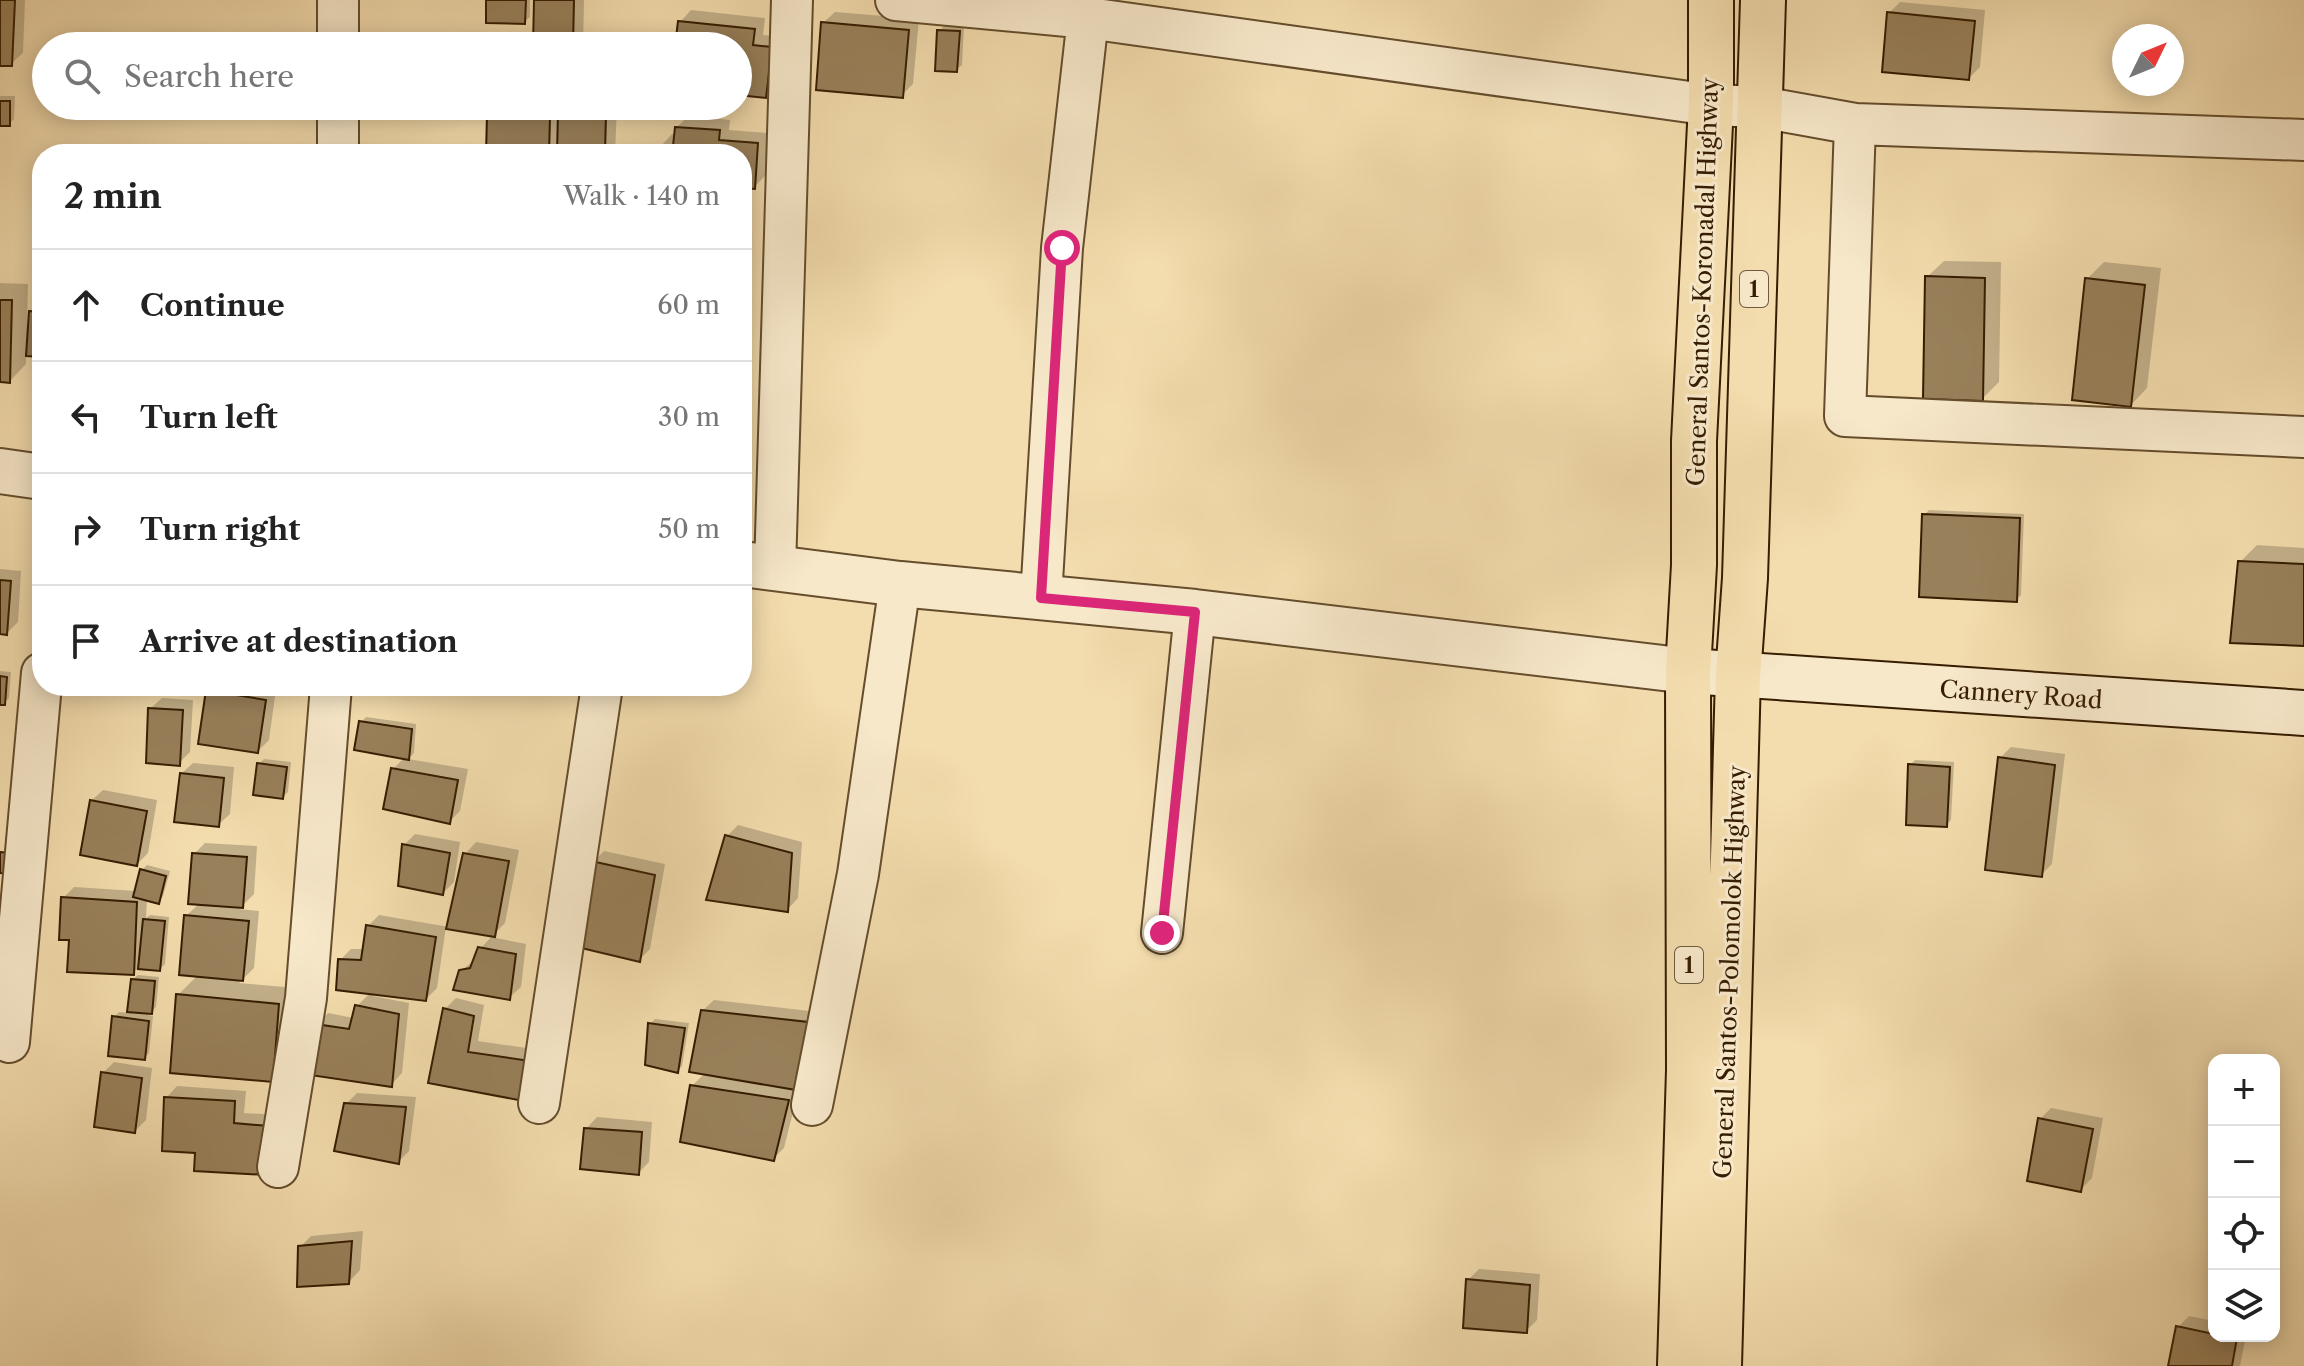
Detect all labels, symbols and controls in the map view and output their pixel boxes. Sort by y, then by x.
north arrow [2112,24,2184,96]
search box [32,32,752,120]
icon: search [60,54,104,98]
text: Search here [124,58,294,95]
street label: General Santos-Koronadal Highway [1681,77,1724,487]
text: 2 min [64,175,162,217]
text: Walk · 140 m [563,180,720,212]
route start [1044,230,1080,266]
road number: 1 [1740,271,1768,307]
icon: ahead [64,283,108,327]
text: Continue [140,287,285,324]
text: 60 m [657,289,720,321]
icon: left [64,395,108,439]
text: Turn left [140,399,277,436]
text: 30 m [658,401,720,433]
icon: right [64,507,108,551]
text: Turn right [140,511,300,548]
text: 50 m [658,513,720,545]
icon: arrive [64,619,108,663]
text: Arrive at destination [140,623,458,660]
street label: Cannery Road [1939,674,2104,715]
street label: General Santos-Polomolok Highway [1708,764,1751,1179]
route end [1144,915,1180,951]
road number: 1 [1675,947,1703,983]
map controls [2208,1054,2280,1342]
button: + [2208,1054,2280,1126]
button: − [2208,1126,2280,1198]
button: locate [2208,1198,2280,1270]
button: layers [2208,1270,2280,1342]

